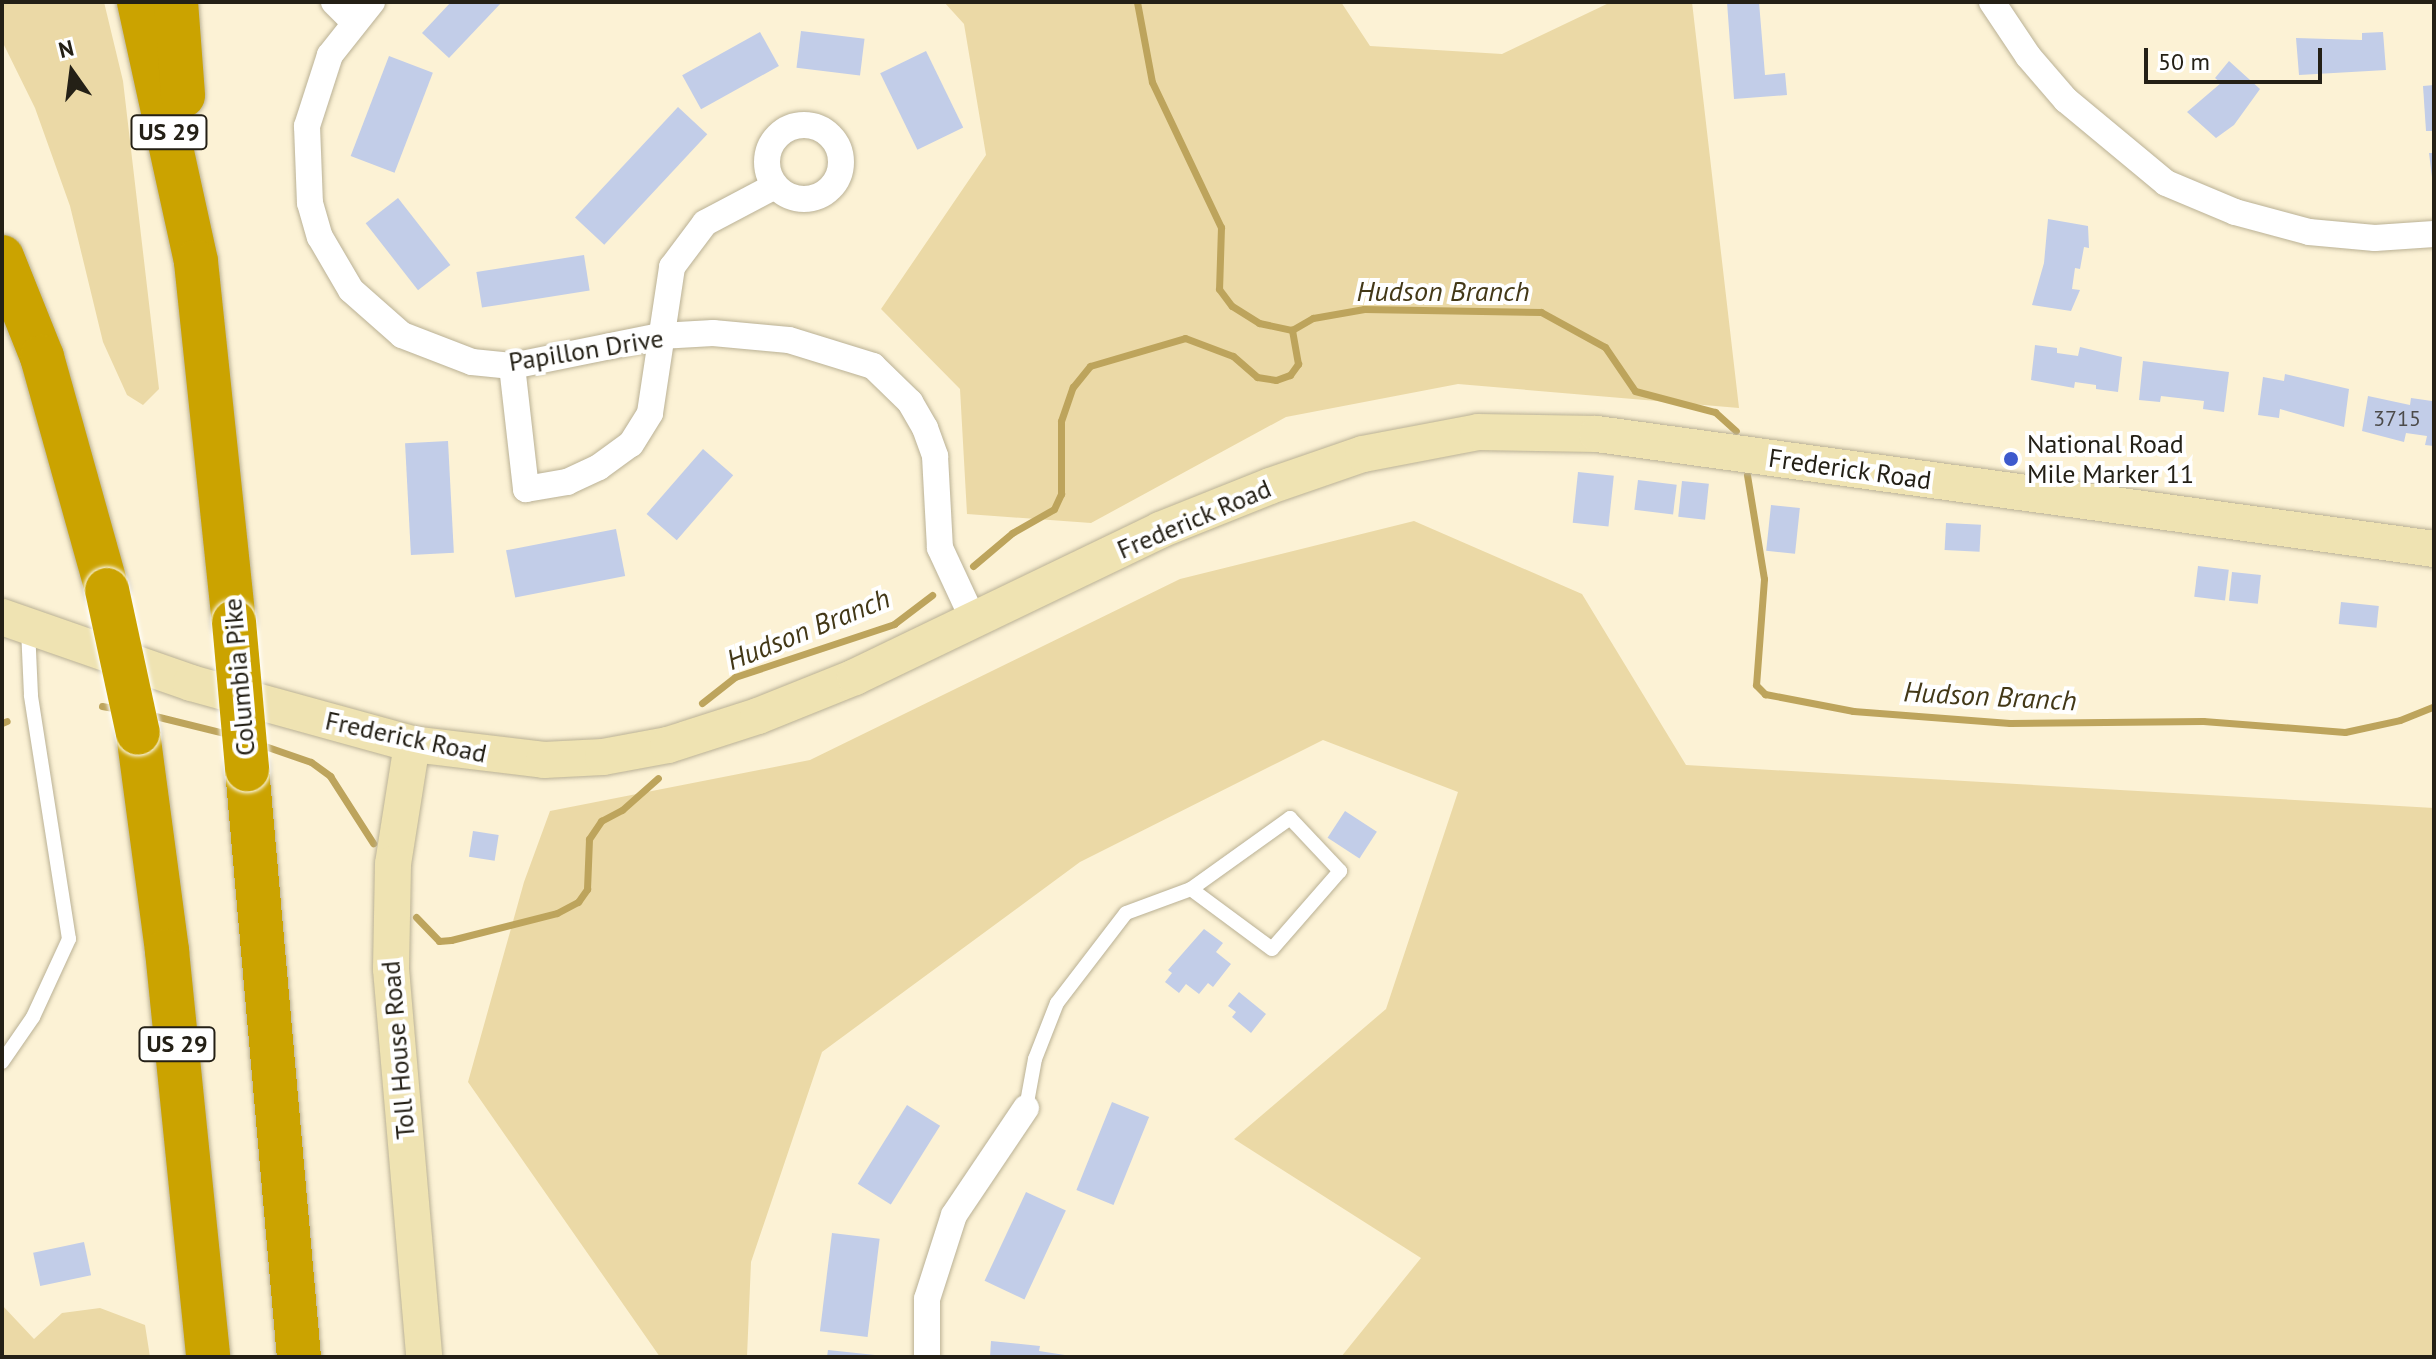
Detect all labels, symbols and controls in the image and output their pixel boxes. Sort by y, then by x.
north arrow [32,32,112,112]
scale bar [2148,32,2326,82]
text: N [56,33,77,64]
text: 50 m [2158,46,2210,77]
road number: US 29 [129,112,209,152]
water label: Hudson Branch [1356,274,1530,308]
street label: Papillon Drive [506,322,666,378]
house number: 3715 [2373,406,2421,432]
place label: National Road Mile Marker 11 [2027,428,2194,490]
street label: Frederick Road [1766,442,1934,496]
marker: National Road Mile Marker 11 [2002,450,2020,468]
street label: Frederick Road [1112,472,1276,566]
water label: Hudson Branch [721,581,895,677]
street label: Columbia Pike [217,597,261,757]
water label: Hudson Branch [1903,675,2077,717]
street label: Frederick Road [322,705,490,769]
street label: Toll House Road [375,960,421,1140]
road number: US 29 [137,1024,217,1064]

